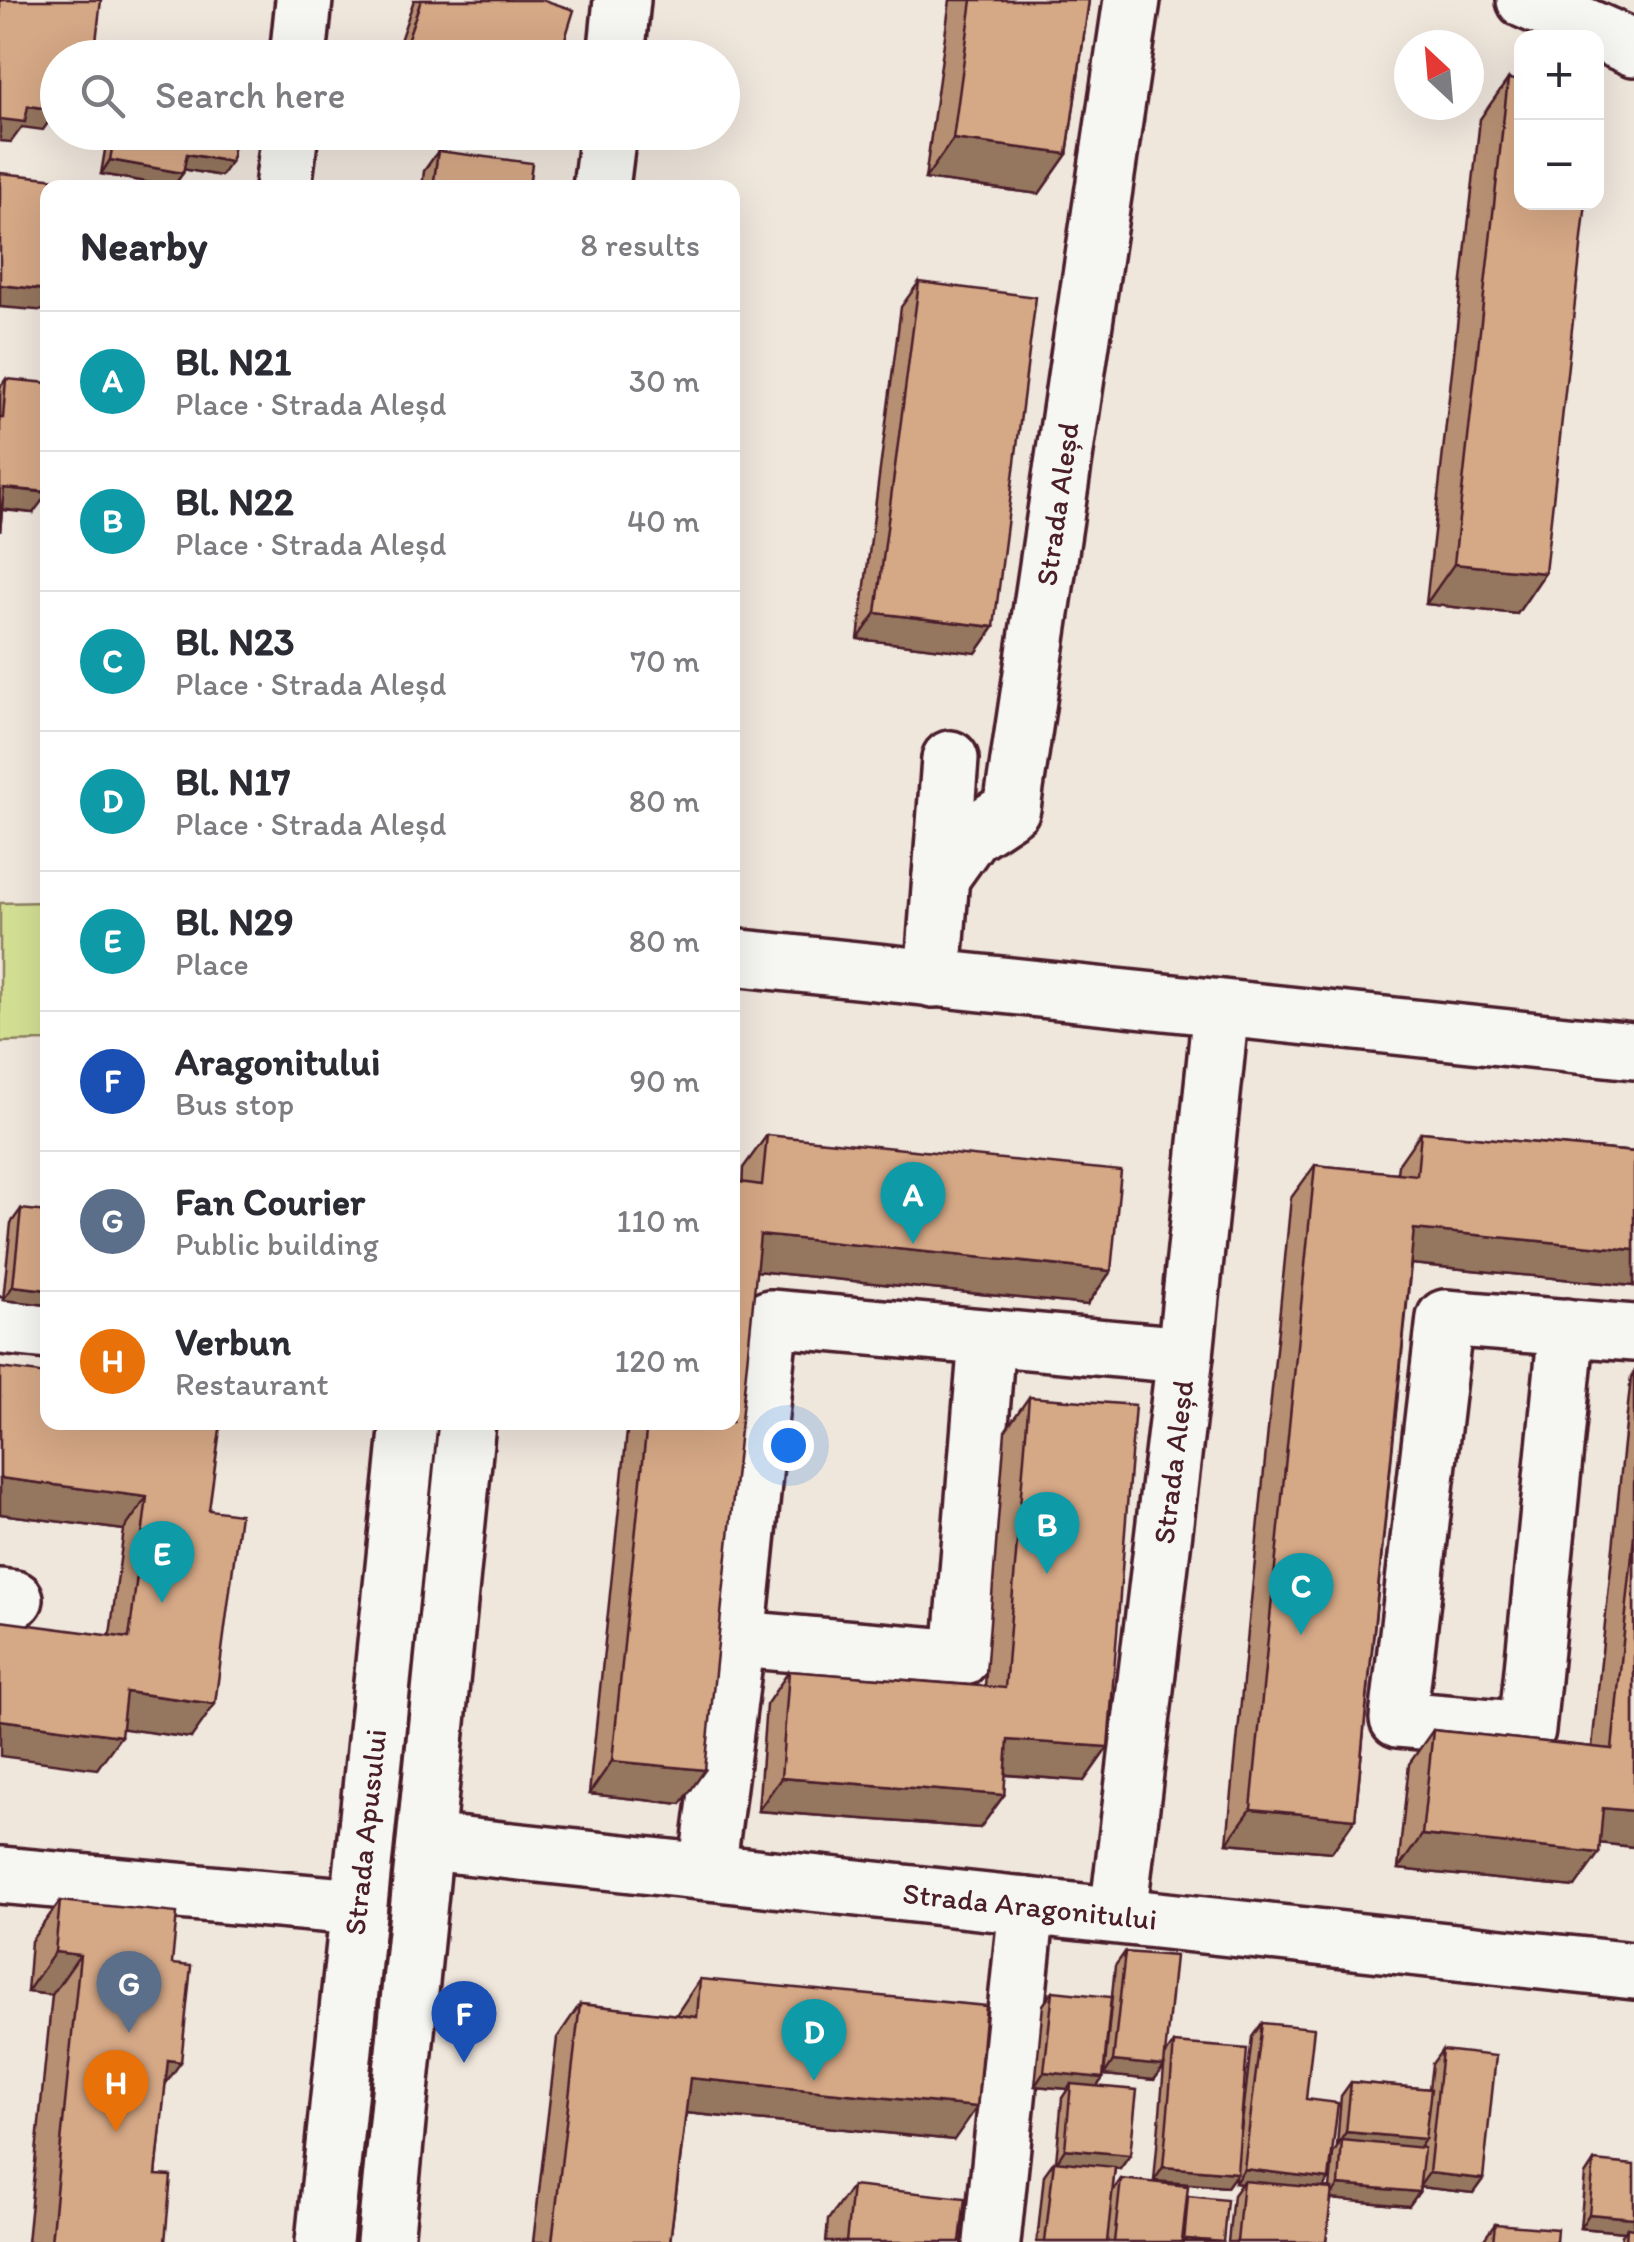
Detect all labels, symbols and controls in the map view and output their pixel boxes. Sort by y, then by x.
north arrow [1394,30,1484,120]
map controls [1514,30,1604,210]
button: + [1514,30,1604,120]
search box [40,40,740,150]
icon: search [75,68,130,123]
text: Search here [155,72,346,118]
button: − [1514,120,1604,210]
text: Nearby [80,220,207,271]
text: 8 results [580,226,700,264]
text: Bl. N21 [175,339,291,385]
text: A [102,362,123,400]
text: 30 m [629,362,700,400]
text: Place · Strada Aleșd [175,385,446,423]
street label: Strada Aleșd [1027,420,1087,588]
text: Bl. N22 [175,479,294,525]
text: B [102,502,123,540]
text: 40 m [627,502,700,540]
text: Place · Strada Aleșd [175,525,446,563]
text: Bl. N23 [175,619,295,665]
text: C [102,642,123,680]
text: 70 m [630,642,700,680]
text: Place · Strada Aleșd [175,665,446,703]
text: Bl. N17 [175,759,290,805]
text: D [102,782,123,820]
text: 80 m [629,782,700,820]
text: Place · Strada Aleșd [175,805,446,843]
text: Bl. N29 [175,899,294,945]
text: E [104,922,121,960]
text: 80 m [629,922,700,960]
text: Place [175,945,249,983]
text: Aragonitului [175,1039,380,1085]
text: F [104,1062,121,1100]
text: 90 m [629,1062,700,1100]
text: Bus stop [175,1085,294,1123]
pin: A [880,1162,946,1244]
text: Fan Courier [175,1179,365,1225]
text: G [101,1202,124,1240]
text: 110 m [616,1202,700,1240]
text: Public building [175,1225,379,1263]
text: Verbun [175,1319,291,1365]
text: H [101,1342,124,1380]
text: 120 m [614,1342,700,1380]
text: Restaurant [175,1365,329,1403]
street label: Strada Aleșd [1145,1378,1201,1546]
your location [763,1420,814,1471]
pin: B [1014,1492,1080,1574]
pin: E [130,1520,194,1603]
pin: C [1268,1552,1334,1635]
street label: Strada Apusului [336,1727,394,1937]
street label: Strada Aragonitului [901,1874,1159,1938]
pin: G [96,1950,162,2033]
pin: F [432,1980,496,2063]
pin: D [782,1998,846,2081]
pin: H [84,2050,148,2132]

